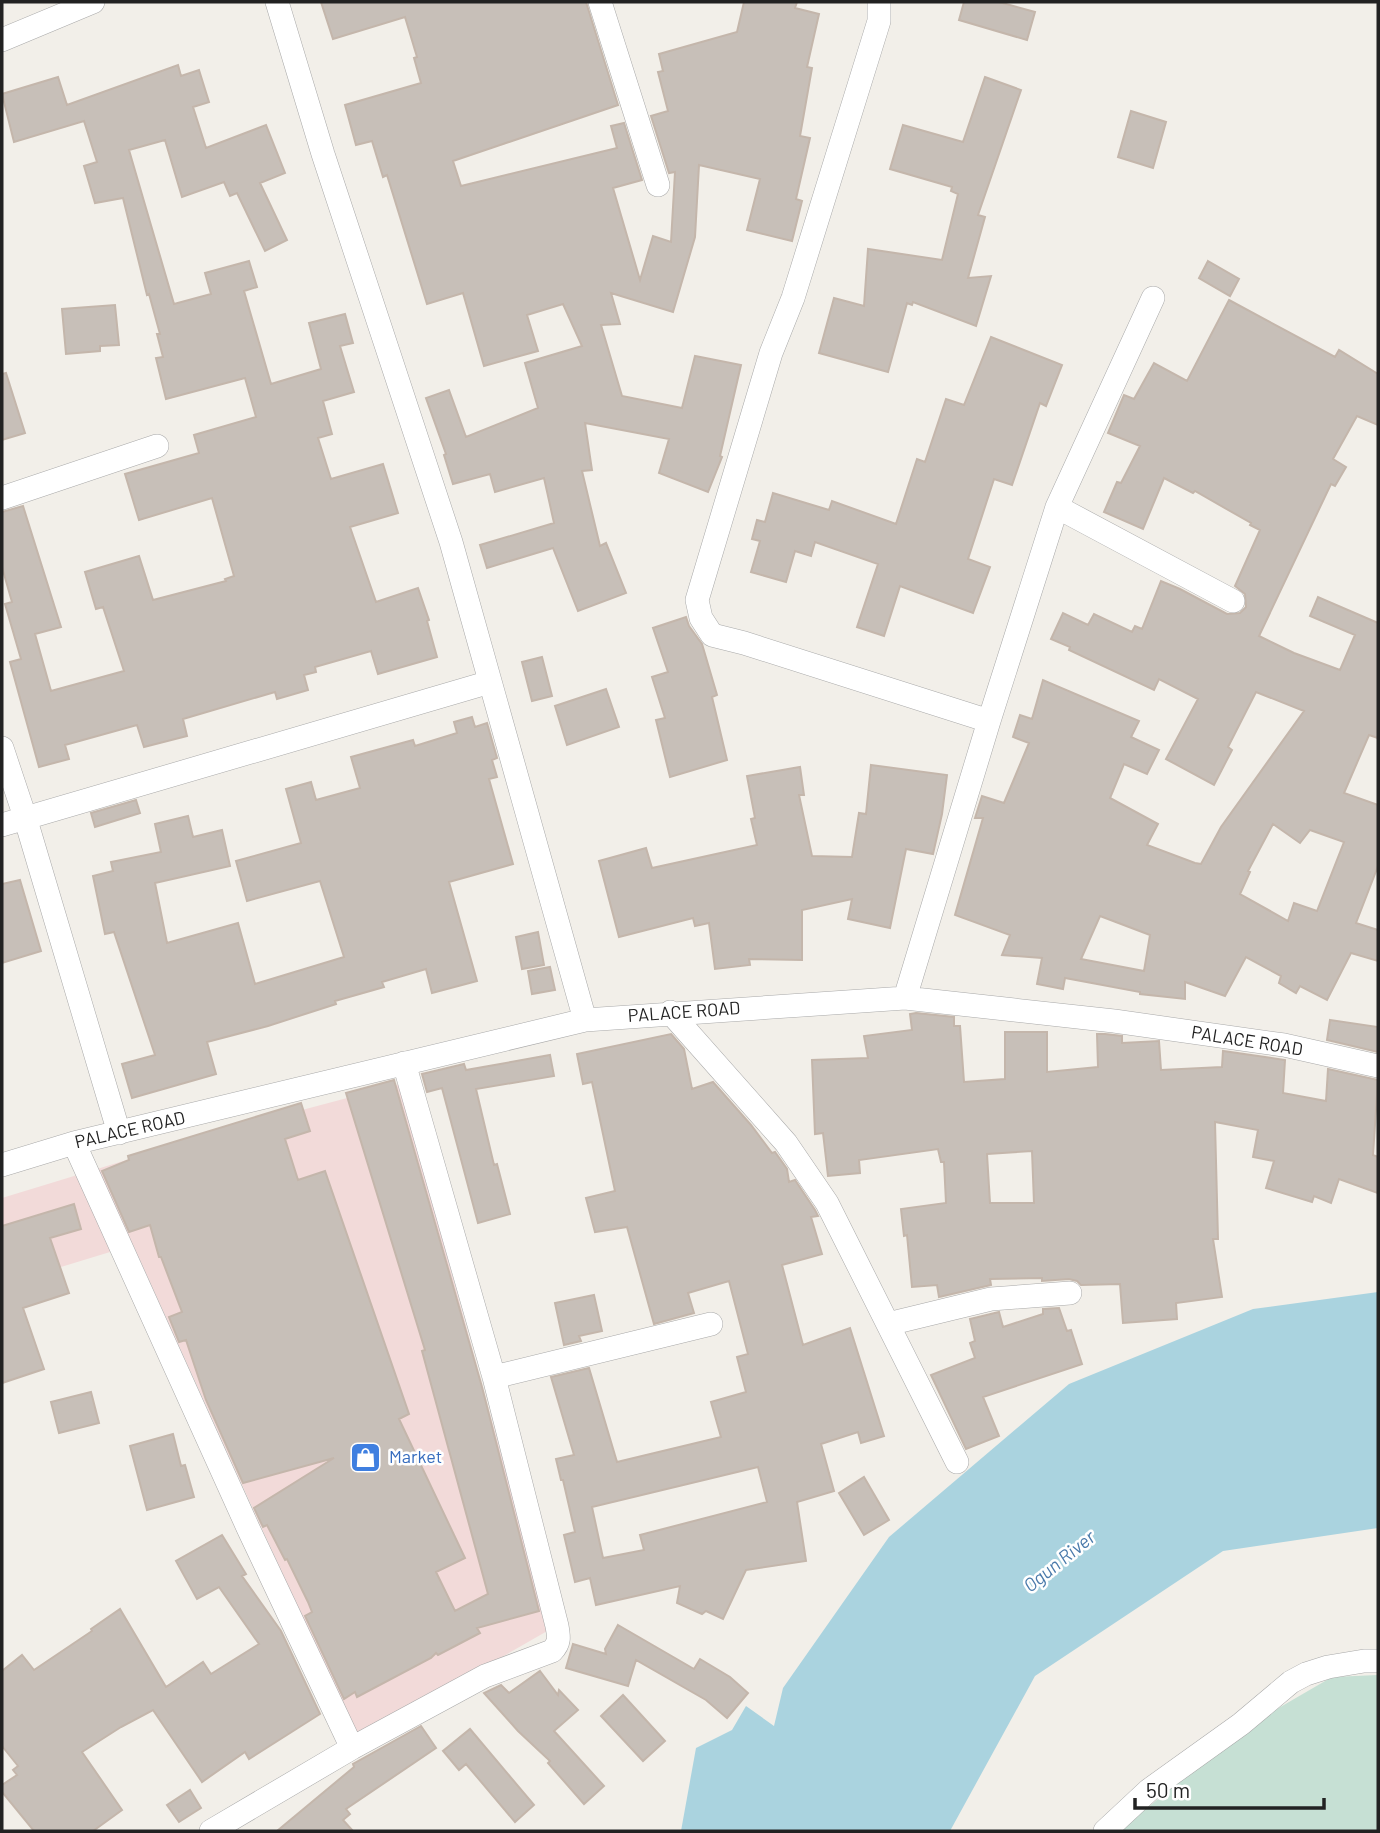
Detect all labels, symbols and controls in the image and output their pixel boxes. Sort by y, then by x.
street label: PALACE ROAD [627,996,741,1026]
street label: PALACE ROAD [1190,1020,1304,1060]
street label: PALACE ROAD [72,1106,187,1152]
shop icon: Market [349,1440,383,1474]
place label: Market [389,1445,442,1467]
water label: Ogun River [1018,1524,1100,1596]
scale bar [1135,1766,1324,1810]
text: 50 m [1146,1777,1190,1802]

